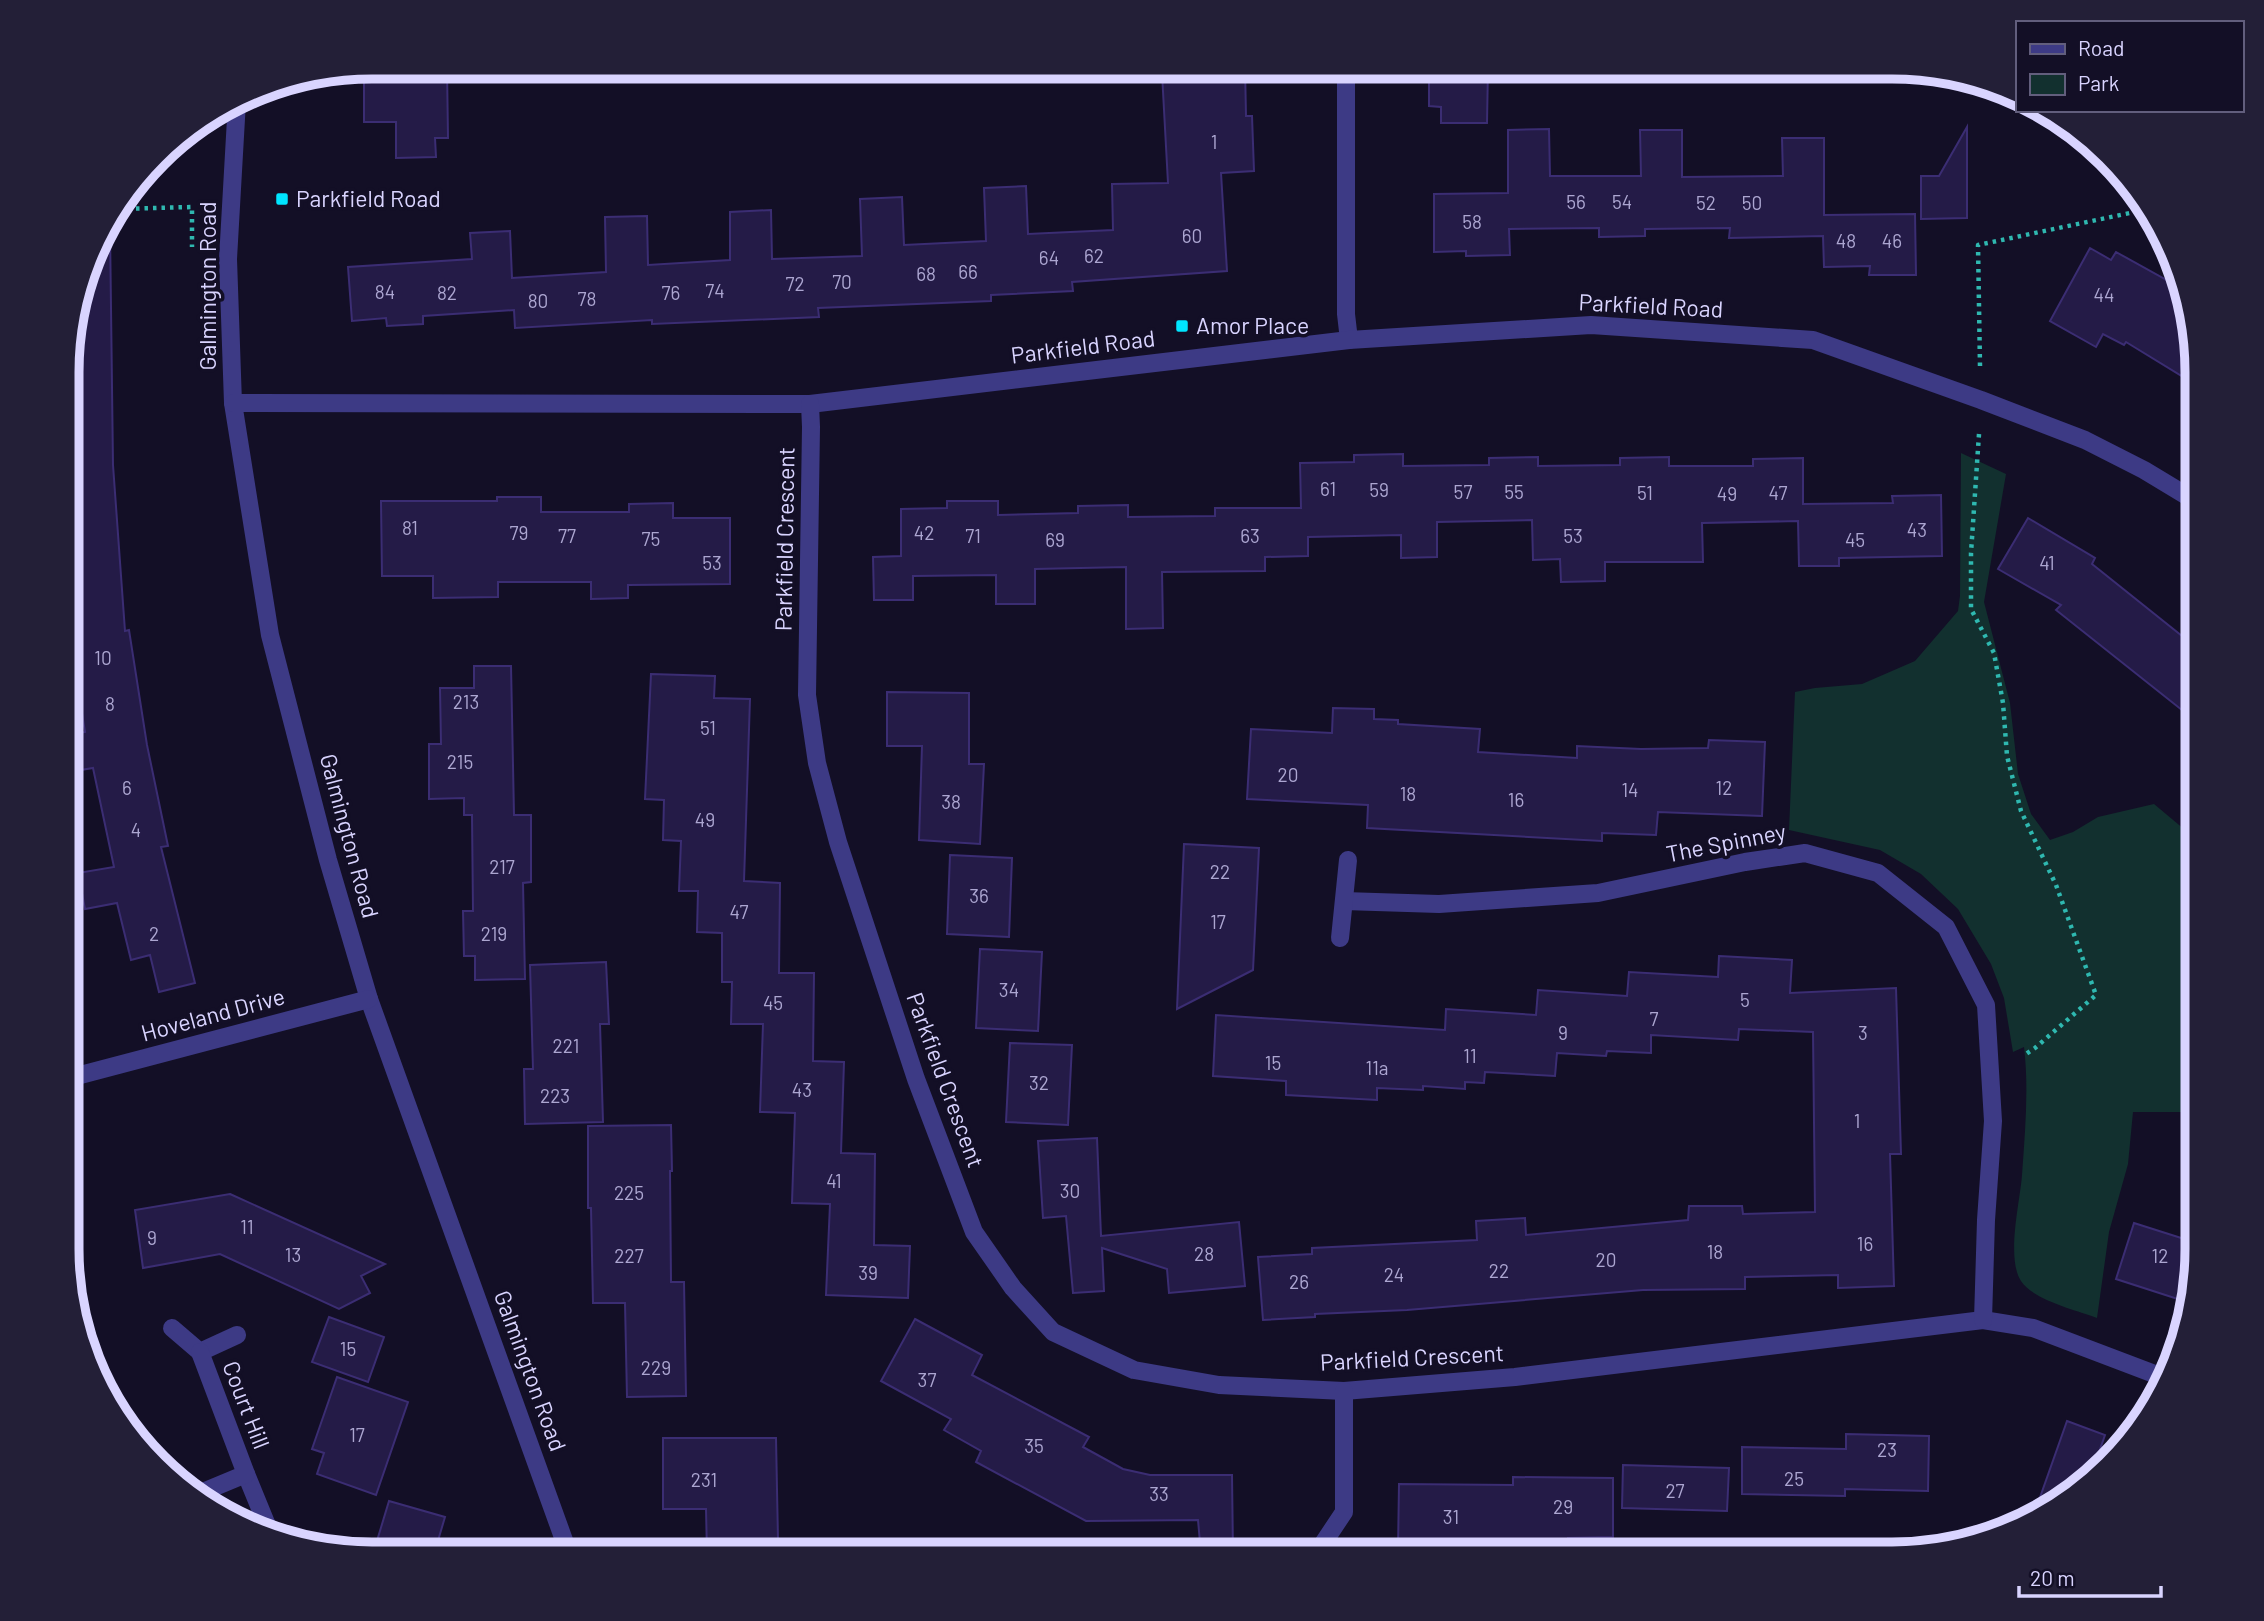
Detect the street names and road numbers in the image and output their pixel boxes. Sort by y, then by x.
street label: Galmington Road [193,202,221,370]
street label: Parkfield Road [1578,287,1724,323]
street label: Parkfield Road [1009,323,1156,369]
street label: Parkfield Crescent [768,447,800,631]
street label: Galmington Road [315,751,385,921]
street label: The Spinney [1664,817,1788,867]
street label: Hoveland Drive [138,981,288,1047]
street label: Parkfield Crescent [901,988,991,1171]
street label: Galmington Road [489,1286,573,1455]
street label: Parkfield Crescent [1319,1338,1505,1376]
street label: Court Hill [217,1357,276,1453]

